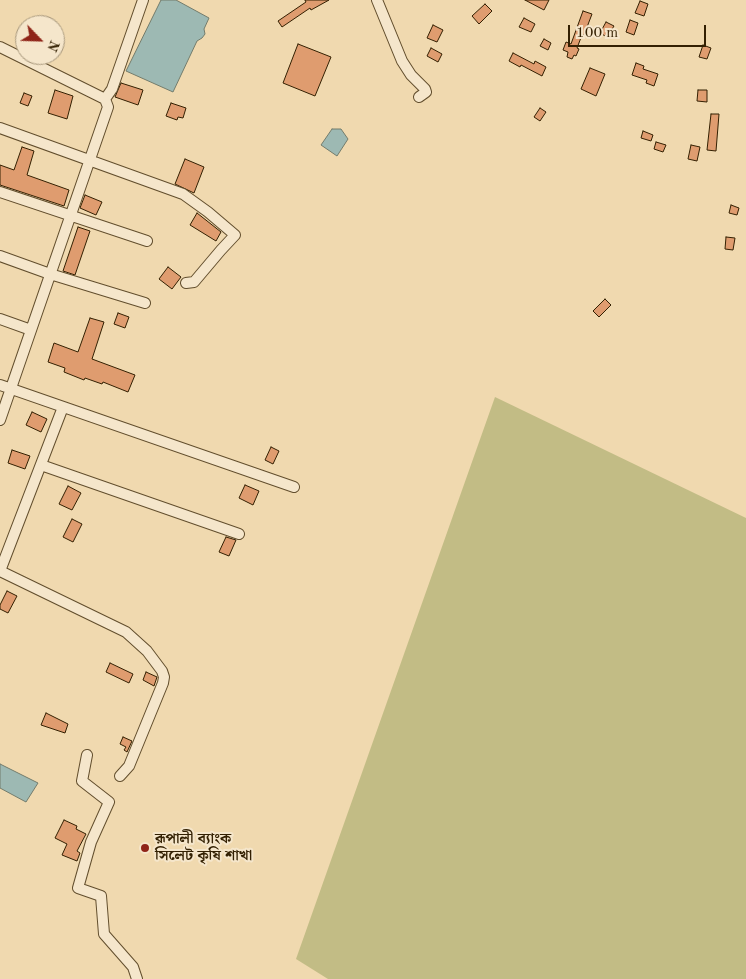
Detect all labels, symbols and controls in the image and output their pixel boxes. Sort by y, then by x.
north arrow [15,15,65,65]
scale bar [571,15,708,47]
text: 100 m [576,26,618,41]
text: N [44,38,61,53]
place label: রূপালী ব্যাংক সিলেট কৃষি শাখা [155,830,252,865]
marker: রূপালী ব্যাংক সিলেট কৃষি শাখা [139,842,151,854]

